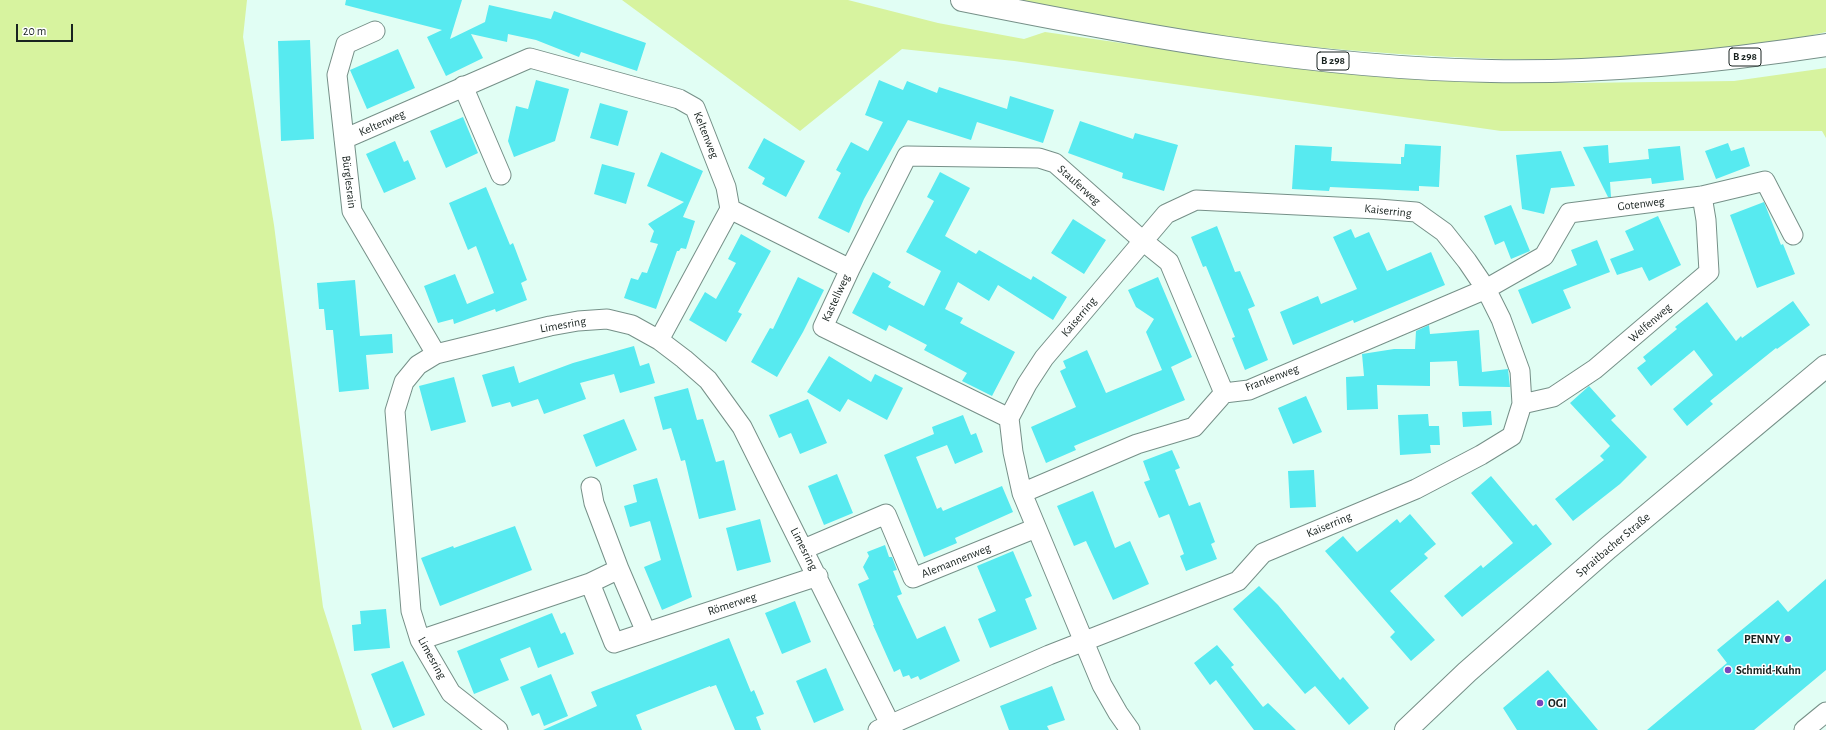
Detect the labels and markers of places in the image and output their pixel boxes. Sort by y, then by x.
place label: PENNY [1744,632,1780,646]
marker: PENNY [1783,634,1793,644]
place label: Schmid-Kuhn [1736,663,1801,677]
marker: Schmid-Kuhn [1723,665,1733,675]
place label: OGI [1548,696,1566,710]
marker: OGI [1535,698,1545,708]

